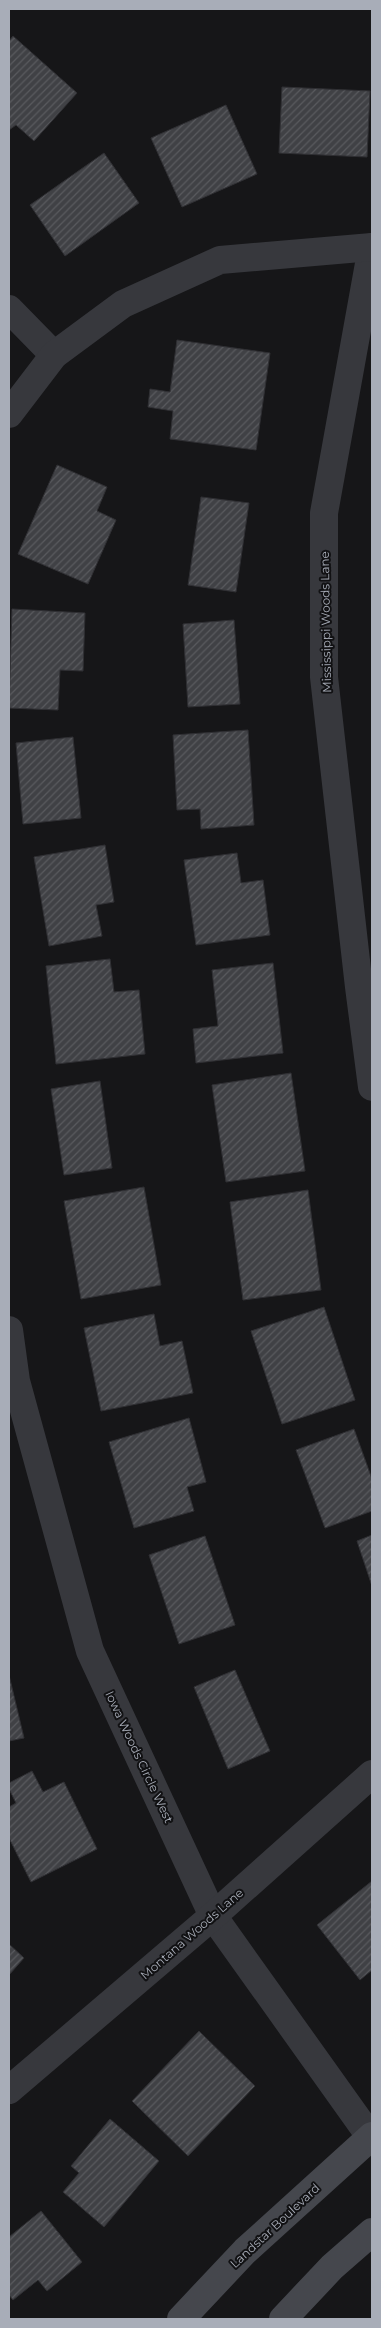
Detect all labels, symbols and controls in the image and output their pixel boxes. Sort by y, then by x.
street label: Mississippi Woods Lane [317,551,334,693]
street label: Iowa Woods Circle West [102,1688,177,1825]
street label: Montana Woods Lane [137,1885,246,1982]
street label: Landstar Boulevard [227,2180,323,2271]

